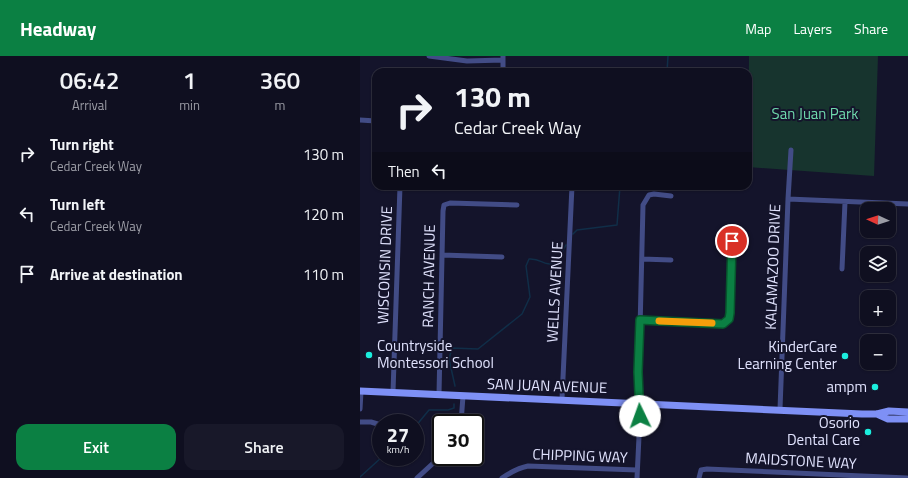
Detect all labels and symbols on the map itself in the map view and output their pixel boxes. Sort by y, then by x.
park label: San Juan Park [772,102,858,125]
north arrow [860,202,896,238]
street label: KALAMAZOO DRIVE [759,204,786,330]
street label: WISCONSIN DRIVE [371,206,398,324]
street label: RANCH AVENUE [416,224,441,328]
pin [715,224,749,258]
street label: WELLS AVENUE [540,241,569,343]
place label: Countryside Montessori School [377,334,494,374]
place label: KinderCare Learning Center [738,335,837,375]
marker: Countryside Montessori School [364,350,374,360]
marker: KinderCare Learning Center [840,351,850,361]
street label: SAN JUAN AVENUE [487,372,608,399]
place label: ampm [826,375,867,398]
marker: ampm [870,382,880,392]
position arrow [619,395,661,437]
place label: Osorio Dental Care [787,411,860,451]
speed limit sign: 30 [432,414,484,466]
marker: Osorio Dental Care [863,427,873,437]
street label: CHIPPING WAY [532,442,628,469]
street label: MAIDSTONE WAY [745,446,857,475]

